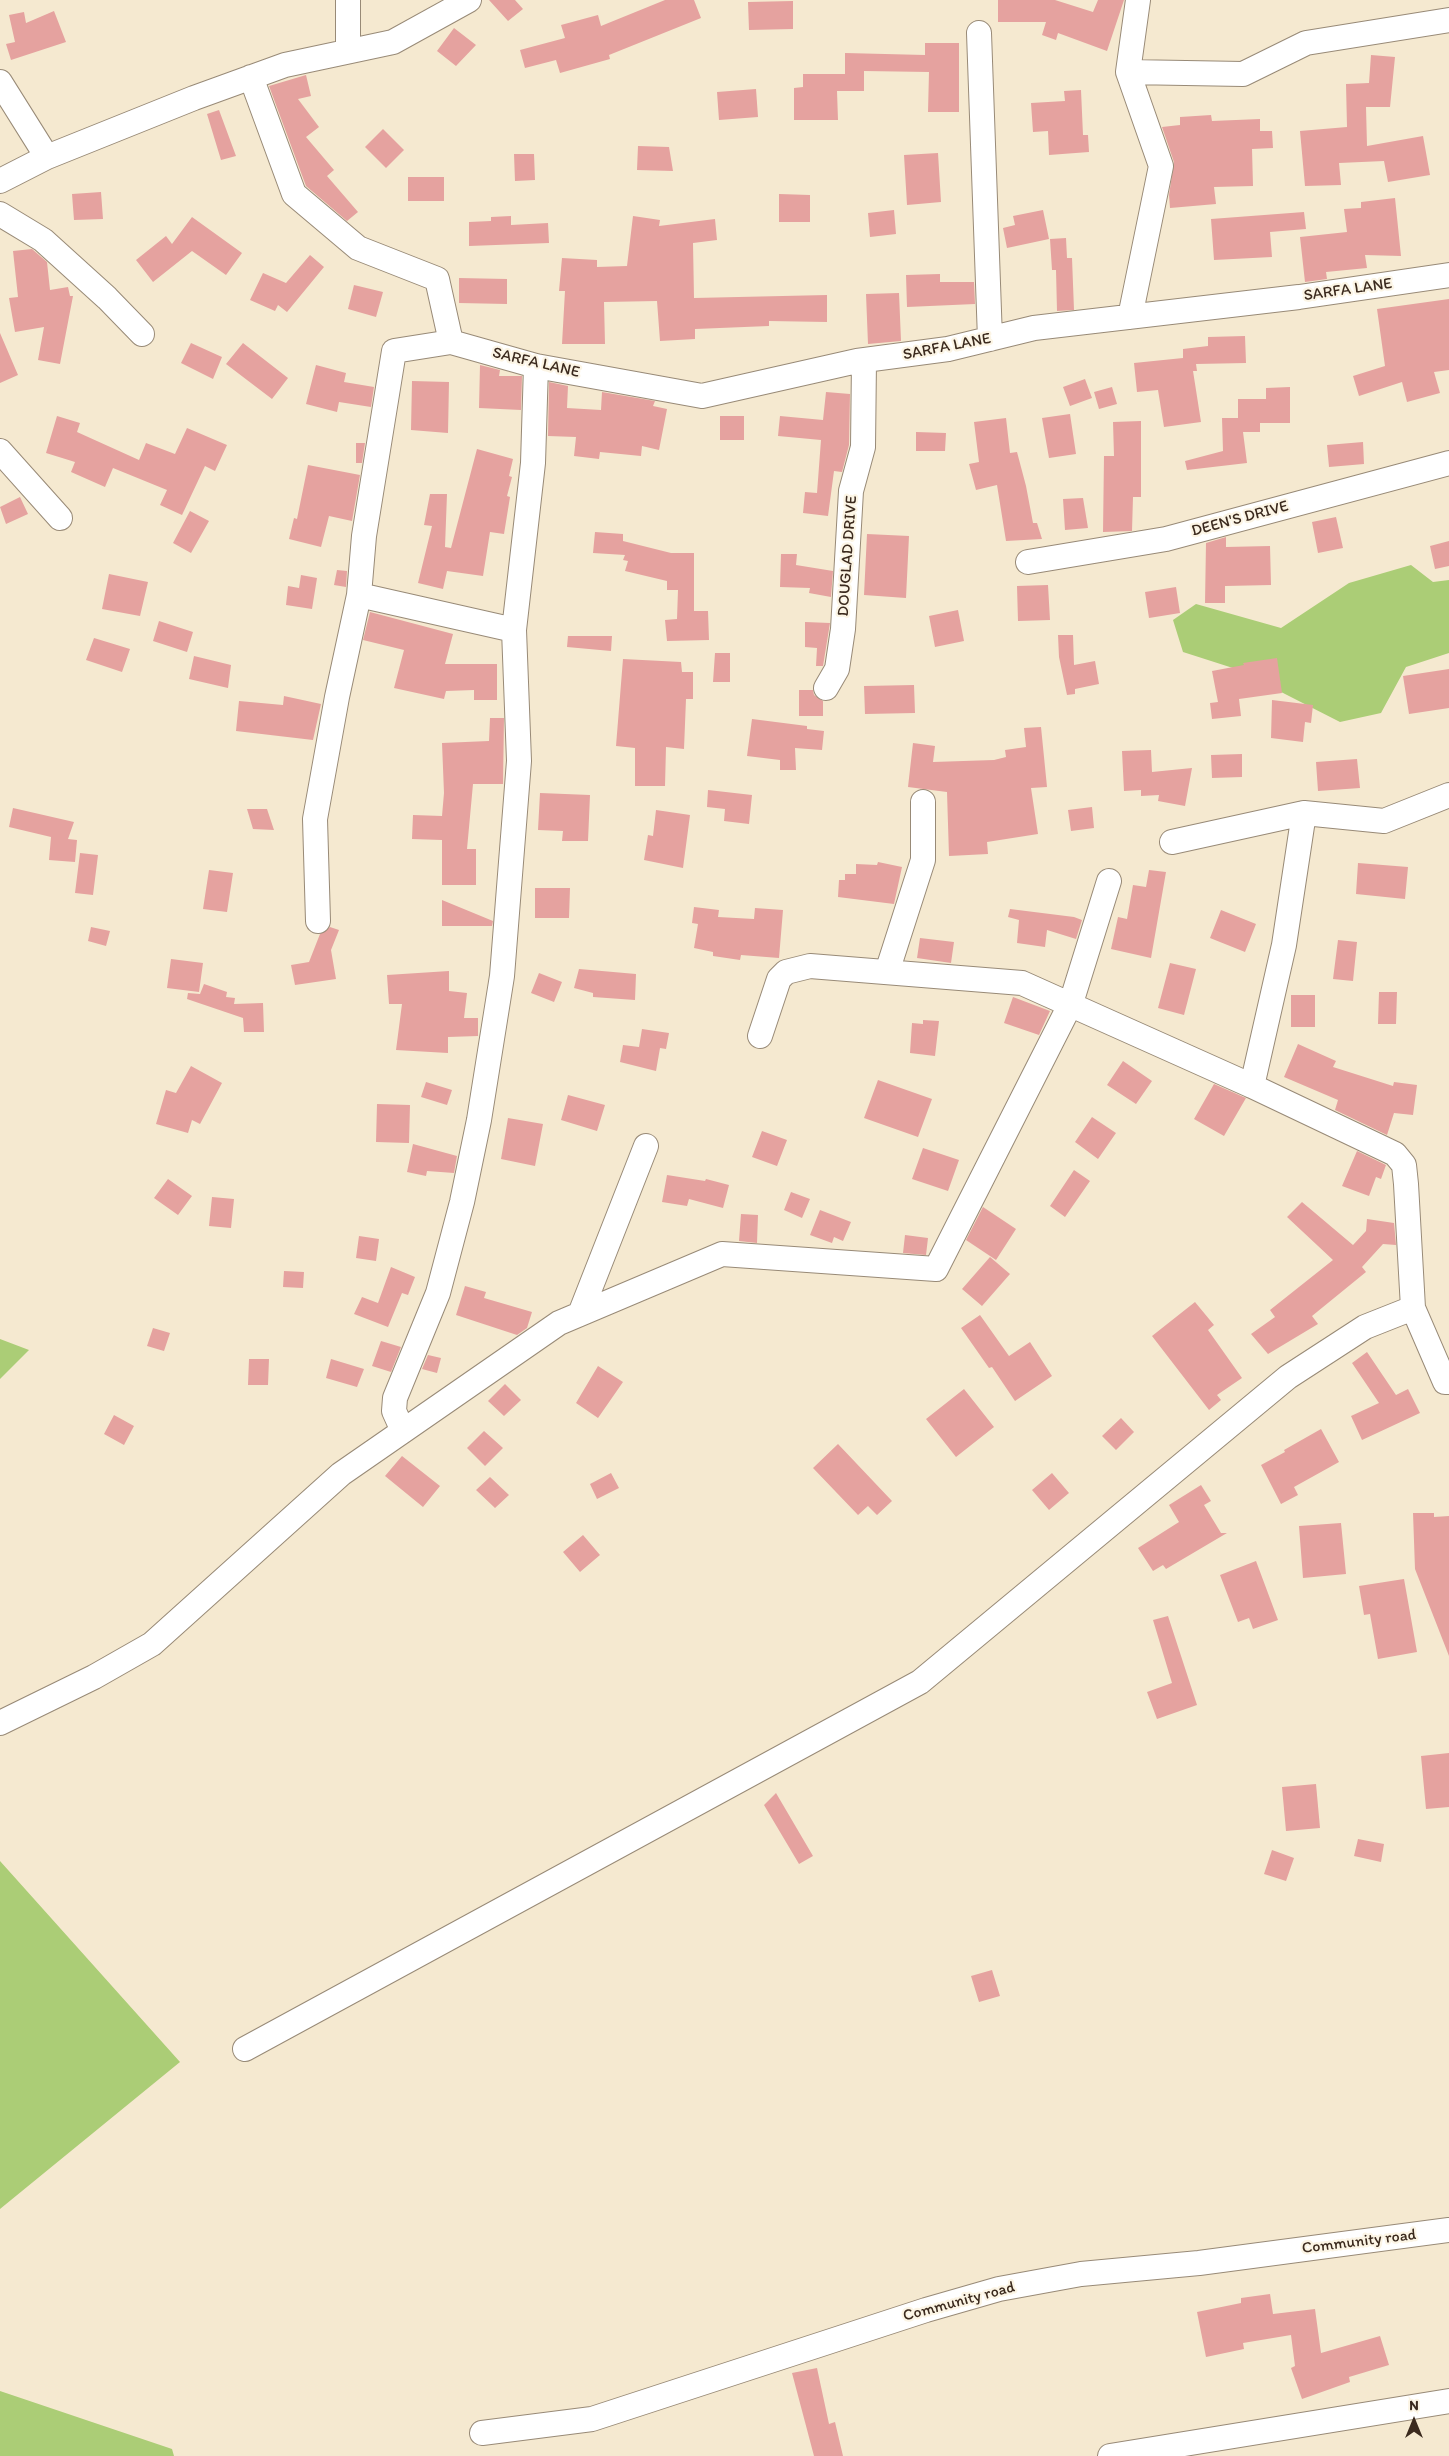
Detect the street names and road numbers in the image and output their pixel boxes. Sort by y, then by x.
street label: SARFA LANE [1302,274,1394,306]
street label: SARFA LANE [901,329,993,365]
street label: SARFA LANE [490,344,582,382]
street label: DOUGLAD DRIVE [834,495,862,617]
street label: DEEN'S DRIVE [1189,497,1291,541]
street label: Community road [1301,2225,1417,2259]
street label: Community road [901,2278,1017,2326]

